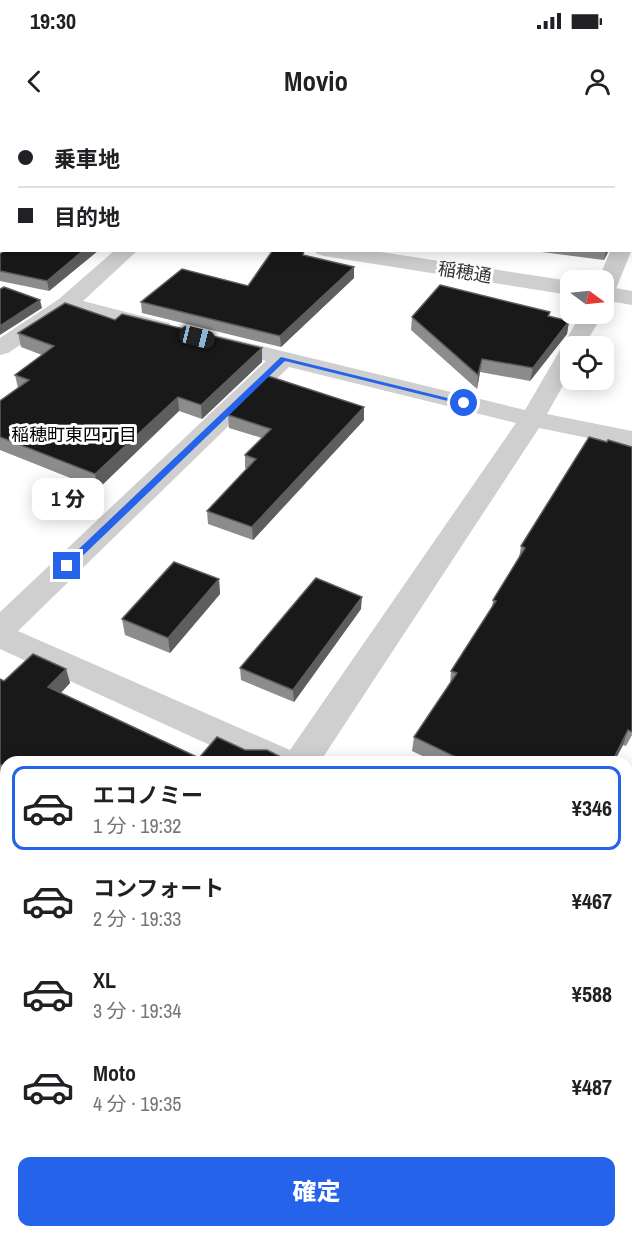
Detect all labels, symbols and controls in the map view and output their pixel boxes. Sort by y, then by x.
text: 19:30 [30,6,76,36]
text: Movio [284,63,348,99]
icon: back [18,65,51,98]
icon: person [581,65,614,98]
text: 乗車地 [54,144,120,174]
text: 目的地 [54,202,120,232]
street label: 稲穂通 [436,255,494,289]
north arrow [560,270,614,324]
map controls [560,270,614,390]
car [177,324,217,350]
button: locate [560,336,614,390]
route start [450,389,477,416]
district label: 稲穂町東四丁目 [11,422,137,447]
callout: 1 分 [31,479,103,521]
text: 1 分 [51,485,85,512]
route end [53,552,80,579]
text: エコノミー [93,780,203,810]
icon: car [21,781,75,835]
text: ¥346 [572,793,612,823]
text: 1 分 · 19:32 [93,812,181,839]
text: コンフォート [93,873,224,903]
icon: car [21,874,75,928]
text: ¥467 [572,886,612,916]
text: 2 分 · 19:33 [93,905,181,932]
text: XL [93,965,116,995]
icon: car [21,967,75,1021]
text: ¥588 [572,979,612,1009]
text: 3 分 · 19:34 [93,997,181,1024]
text: Moto [93,1058,136,1088]
icon: car [21,1060,75,1114]
text: ¥487 [572,1072,612,1102]
text: 4 分 · 19:35 [93,1090,181,1117]
button: 確定 [18,1157,615,1226]

